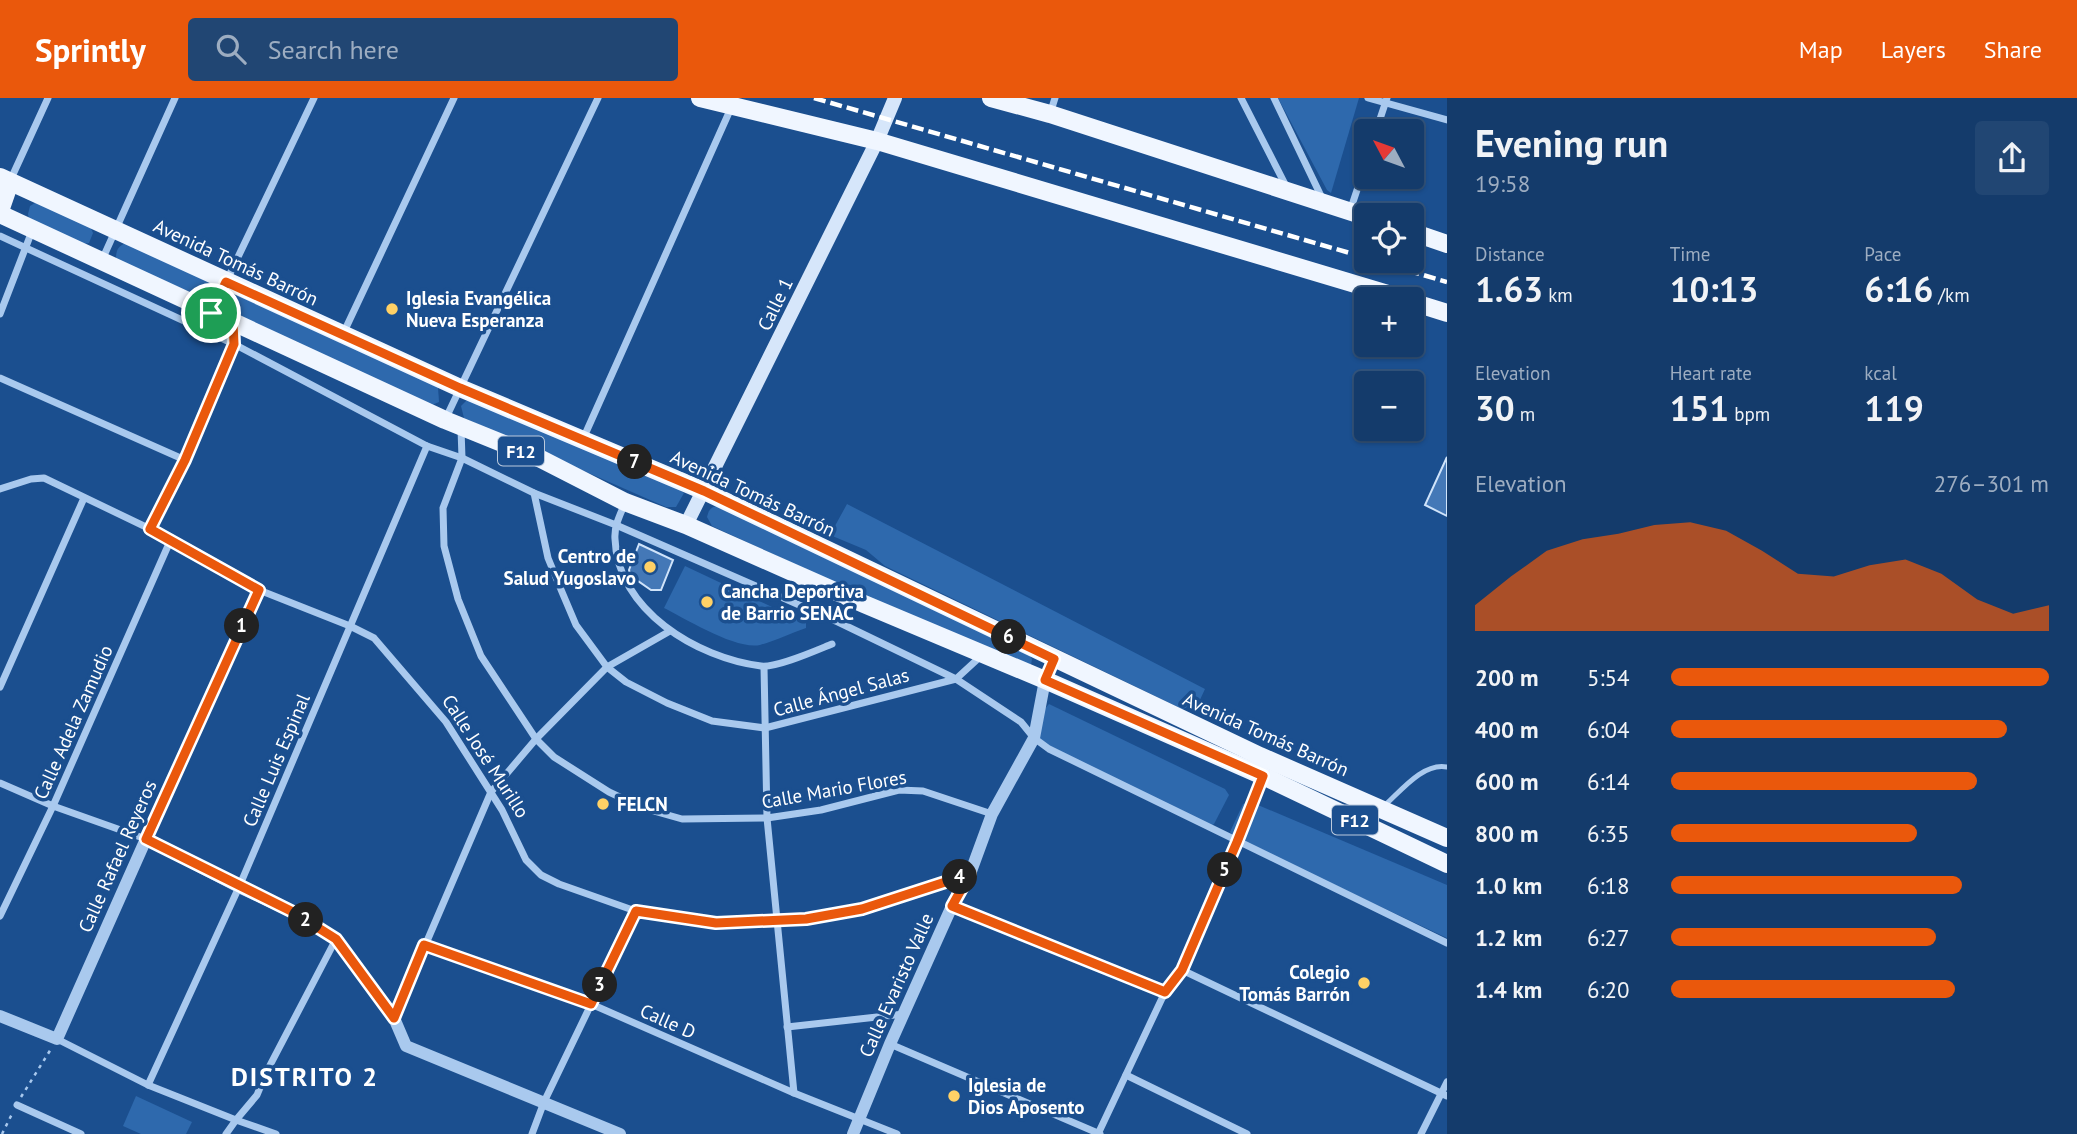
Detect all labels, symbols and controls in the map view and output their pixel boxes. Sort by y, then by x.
search box [188,18,678,81]
text: Sprintly [35,28,146,71]
icon: search [212,30,250,68]
text: Search here [268,33,399,66]
text: Map [1799,34,1843,65]
text: Layers [1881,34,1946,65]
text: Share [1984,34,2042,65]
text: Evening run [1475,118,1668,167]
north arrow [1354,119,1424,189]
map controls [1354,119,1424,441]
button: share [1975,121,2049,195]
text: 19:58 [1475,169,1530,198]
button: locate [1354,203,1424,273]
street label: Avenida Tomás Barrón [150,213,322,311]
text: Distance [1475,242,1545,266]
text: Time [1670,242,1710,266]
text: Pace [1864,242,1902,266]
text: 1.63 [1475,266,1543,312]
text: 10:13 [1670,266,1758,312]
text: 6:16 [1864,266,1933,312]
street label: Calle 1 [752,274,798,334]
pin [181,283,241,343]
text: km [1543,283,1573,307]
text: /km [1933,283,1970,307]
place label: Iglesia Evangélica Nueva Esperanza [406,286,551,332]
button: + [1354,287,1424,357]
icon: arrive [192,294,230,332]
marker: Iglesia Evangélica Nueva Esperanza [384,301,400,317]
text: Elevation [1475,361,1551,385]
text: Heart rate [1670,361,1752,385]
text: kcal [1864,361,1897,385]
button: − [1354,371,1424,441]
text: 30 [1475,385,1515,431]
text: 151 [1670,385,1729,431]
text: 119 [1864,385,1924,431]
text: m [1515,402,1535,426]
text: bpm [1729,402,1770,426]
road number: F12 [498,436,544,466]
pin: 7 [618,444,652,480]
street label: Avenida Tomás Barrón [667,444,839,542]
text: 7 [629,449,640,473]
text: Elevation [1475,469,1567,498]
text: 276–301 m [1934,469,2049,498]
place label: Centro de Salud Yugoslavo [504,544,636,590]
marker: Centro de Salud Yugoslavo [642,559,658,575]
place label: Cancha Deportiva de Barrio SENAC [721,579,864,625]
marker: Cancha Deportiva de Barrio SENAC [699,594,715,610]
pin: 1 [224,608,260,644]
text: 1 [236,613,247,637]
pin: 6 [992,620,1026,654]
text: 6 [1003,624,1014,648]
street label: Calle Adela Zamudio [28,641,118,803]
street label: Calle Ángel Salas [770,662,912,722]
text: 200 m [1475,663,1538,692]
text: 5:54 [1587,663,1630,692]
street label: Avenida Tomás Barrón [1179,687,1353,781]
street label: Calle Luis Espinal [237,689,315,830]
street label: Calle José Murillo [437,690,535,822]
text: 400 m [1475,715,1538,744]
text: 6:04 [1587,715,1630,744]
street label: Calle Mario Flores [760,764,908,814]
text: 600 m [1475,767,1538,796]
text: 6:14 [1587,767,1630,796]
street label: Calle Rafael Reyeros [73,776,161,936]
place label: FELCN [617,792,668,816]
marker: FELCN [595,796,611,812]
road number: F12 [1332,806,1378,834]
text: 800 m [1475,819,1538,848]
text: 6:35 [1587,819,1630,848]
pin: 5 [1208,852,1242,888]
text: 5 [1219,857,1230,881]
pin: 4 [942,860,978,894]
text: 4 [954,864,965,888]
text: 1.0 km [1475,871,1542,900]
text: 6:18 [1587,871,1630,900]
pin: 2 [288,902,324,938]
text: 2 [300,907,311,931]
street label: Calle Evaristo Valle [854,909,938,1061]
text: 1.2 km [1475,923,1542,952]
text: 6:27 [1587,923,1630,952]
place label: Colegio Tomás Barrón [1239,960,1350,1006]
pin: 3 [582,968,618,1002]
text: 3 [594,972,605,996]
marker: Colegio Tomás Barrón [1356,975,1372,991]
text: 1.4 km [1475,975,1542,1004]
text: 6:20 [1587,975,1630,1004]
street label: Calle D [637,998,699,1044]
district label: DISTRITO 2 [231,1060,379,1093]
place label: Iglesia de Dios Aposento [968,1073,1084,1119]
marker: Iglesia de Dios Aposento [946,1088,962,1104]

